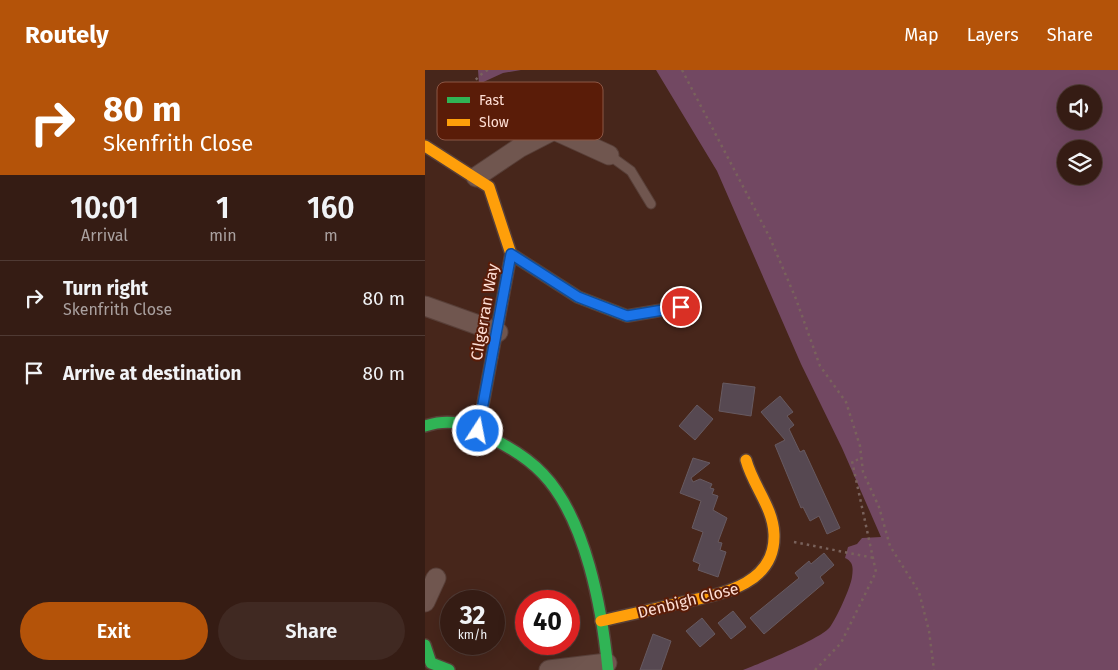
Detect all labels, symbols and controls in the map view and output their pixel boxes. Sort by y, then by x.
text: Routely [25,21,109,49]
text: Map [904,24,939,46]
text: Layers [967,24,1019,46]
text: Share [1047,24,1093,46]
legend [437,82,603,140]
map controls [1057,85,1102,185]
button: sound [1057,85,1102,130]
text: 80 m [103,88,182,130]
icon: right [20,90,85,155]
text: Fast [479,92,505,109]
text: Slow [479,114,509,131]
text: Skenfrith Close [103,130,253,157]
button: layers [1057,140,1102,185]
text: 10:01 [70,190,139,226]
text: 1 [216,190,230,226]
text: 160 [307,190,355,226]
text: Arrival [81,226,128,245]
text: min [209,226,237,245]
text: m [324,226,338,245]
street label: Cilgerran Way [467,262,502,362]
text: Turn right [63,277,148,300]
icon: right [20,284,48,312]
pin [660,286,702,328]
text: 80 m [363,287,405,310]
icon: arrive [667,293,695,321]
text: Skenfrith Close [63,300,172,319]
icon: arrive [20,359,48,387]
text: Arrive at destination [63,362,242,385]
text: 80 m [363,362,405,385]
position arrow [451,404,503,456]
street label: Denbigh Close [636,579,741,622]
speed limit sign: 40 [515,590,580,655]
text: 32 [460,601,485,631]
button: Exit [20,602,208,660]
button: Share [218,602,405,660]
text: km/h [458,628,487,642]

